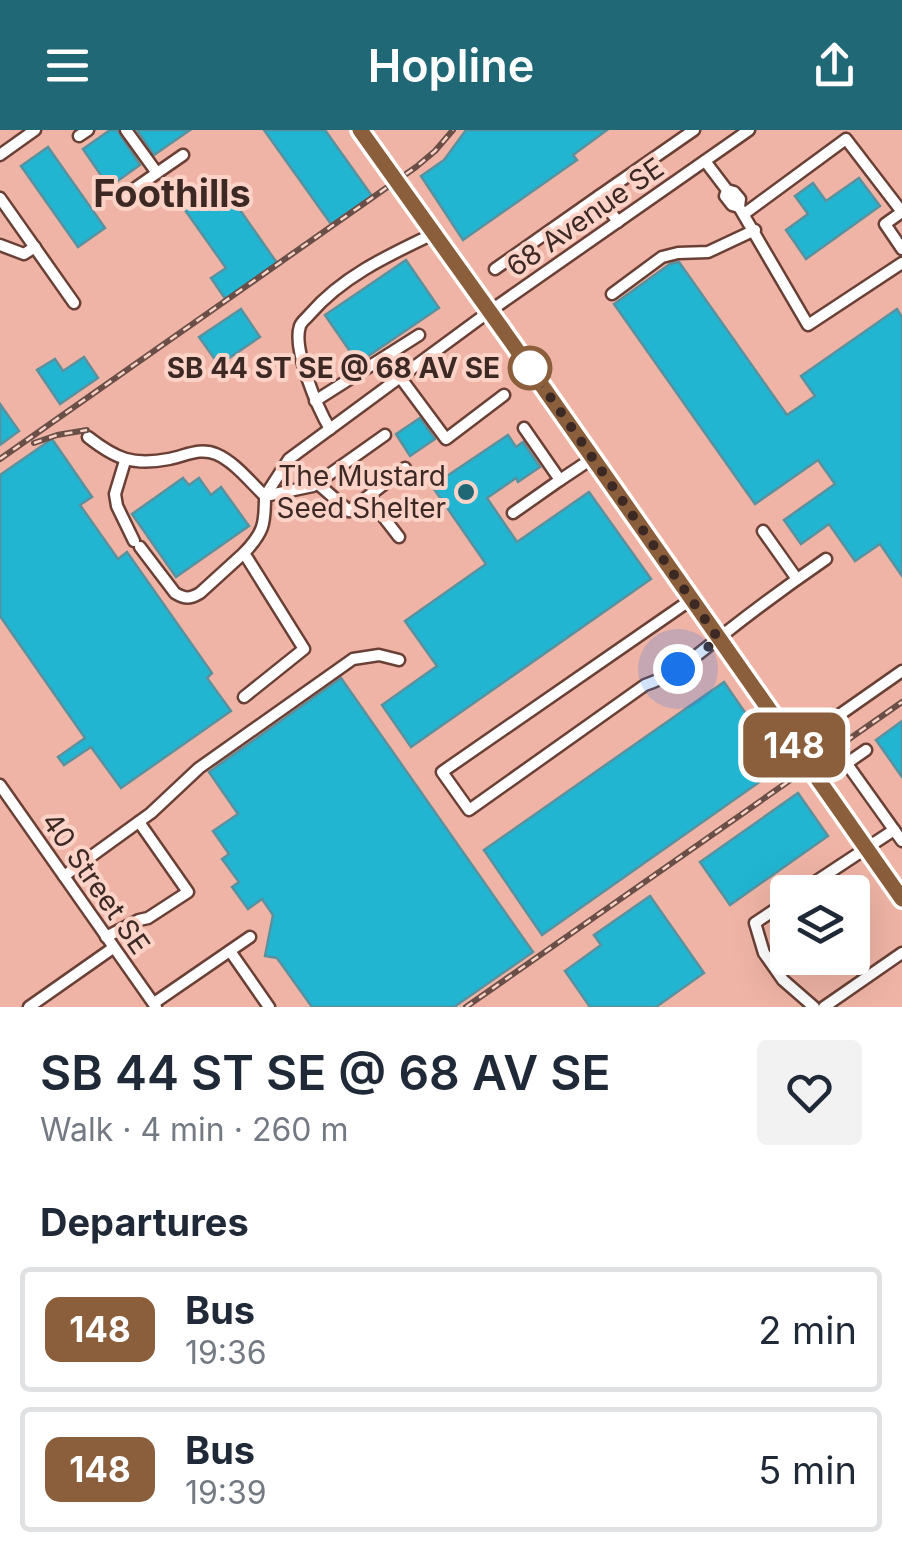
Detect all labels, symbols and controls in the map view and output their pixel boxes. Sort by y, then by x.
icon: menu [40,38,95,93]
text: Hopline [368,38,534,93]
icon: share [807,38,862,93]
street label: 68 Avenue SE [500,150,670,284]
district label: Foothills [93,170,251,216]
marker: SB 44 ST SE @ 68 AV SE [509,347,551,389]
place label: SB 44 ST SE @ 68 AV SE [167,351,500,385]
place label: The Mustard Seed Shelter [277,459,446,525]
marker: The Mustard Seed Shelter [455,481,477,503]
your location [653,644,703,694]
line badge: 148 [736,712,852,778]
text: 148 [763,724,825,766]
street label: 40 Street SE [35,806,157,960]
map controls [770,875,870,975]
button: layers [770,875,870,975]
button: heart [757,1040,862,1145]
text: SB 44 ST SE @ 68 AV SE [40,1043,611,1102]
text: Walk · 4 min · 260 m [40,1110,349,1149]
text: Departures [40,1199,249,1245]
text: Bus [185,1287,255,1333]
text: 2 min [758,1307,857,1353]
text: 148 [69,1308,131,1350]
text: 19:36 [185,1333,267,1372]
text: Bus [185,1427,255,1473]
text: 5 min [758,1447,857,1493]
text: 148 [69,1448,131,1490]
text: 19:39 [185,1473,267,1512]

